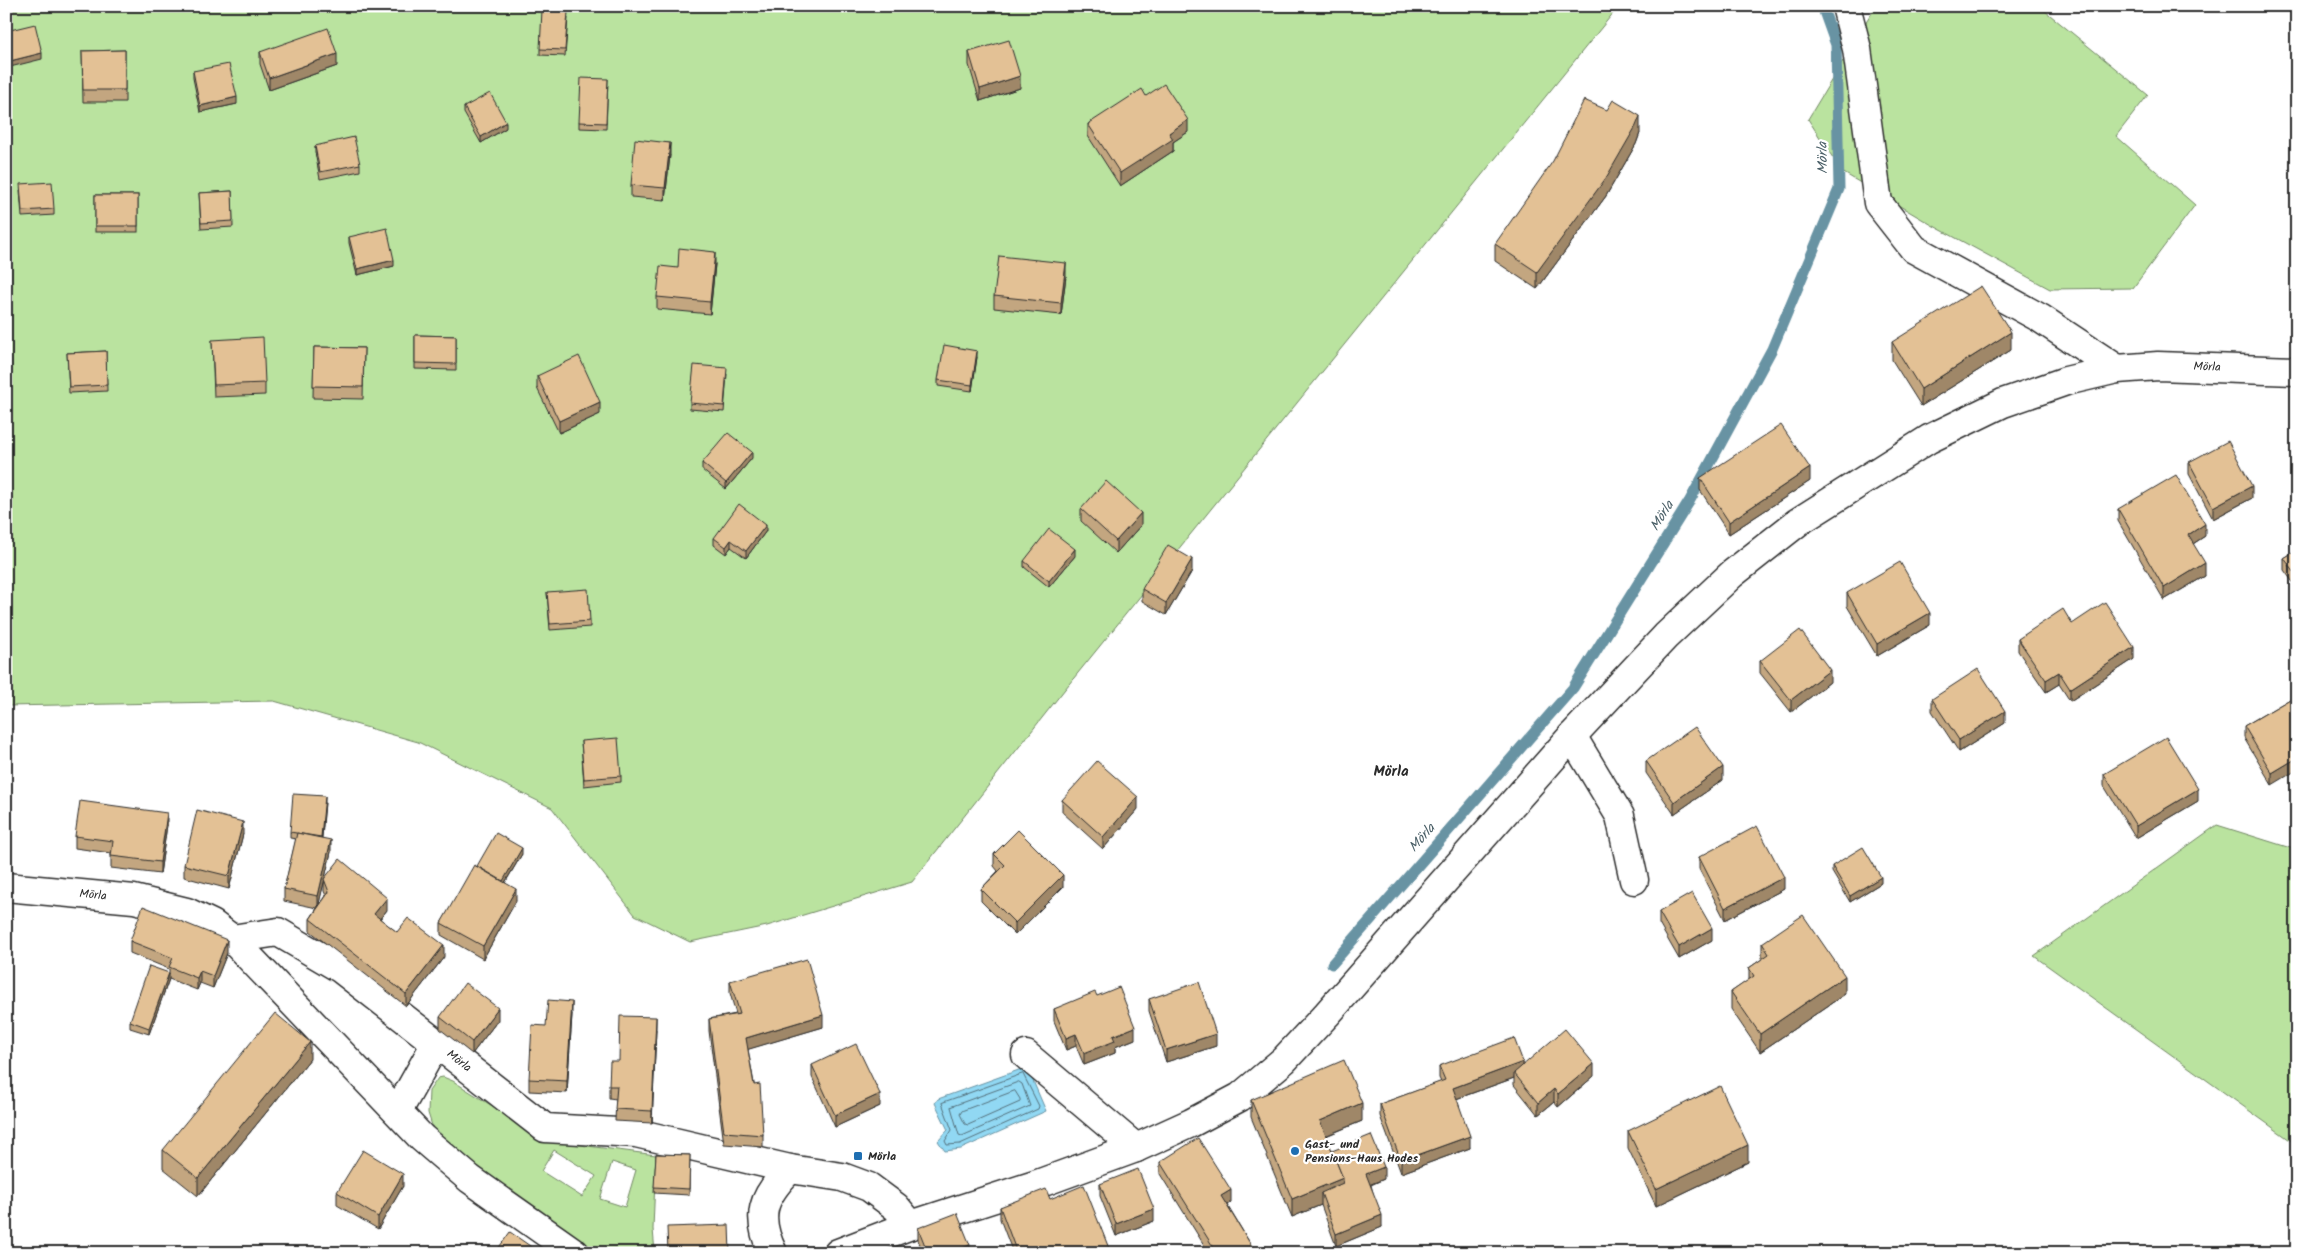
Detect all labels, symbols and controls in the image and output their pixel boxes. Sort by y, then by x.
water label: Mörla [1812,140,1834,174]
street label: Mörla [2193,357,2221,377]
water label: Mörla [1644,495,1681,535]
district label: Mörla [1373,760,1409,784]
water label: Mörla [1403,818,1442,857]
street label: Mörla [79,884,108,906]
street label: Mörla [442,1045,476,1077]
place label: Gast- und Pensions-Haus Hodes [1305,1135,1419,1168]
marker: Gast- und Pensions-Haus Hodes [1289,1145,1301,1157]
place label: Mörla [868,1147,896,1166]
marker: Mörla [852,1150,864,1162]

